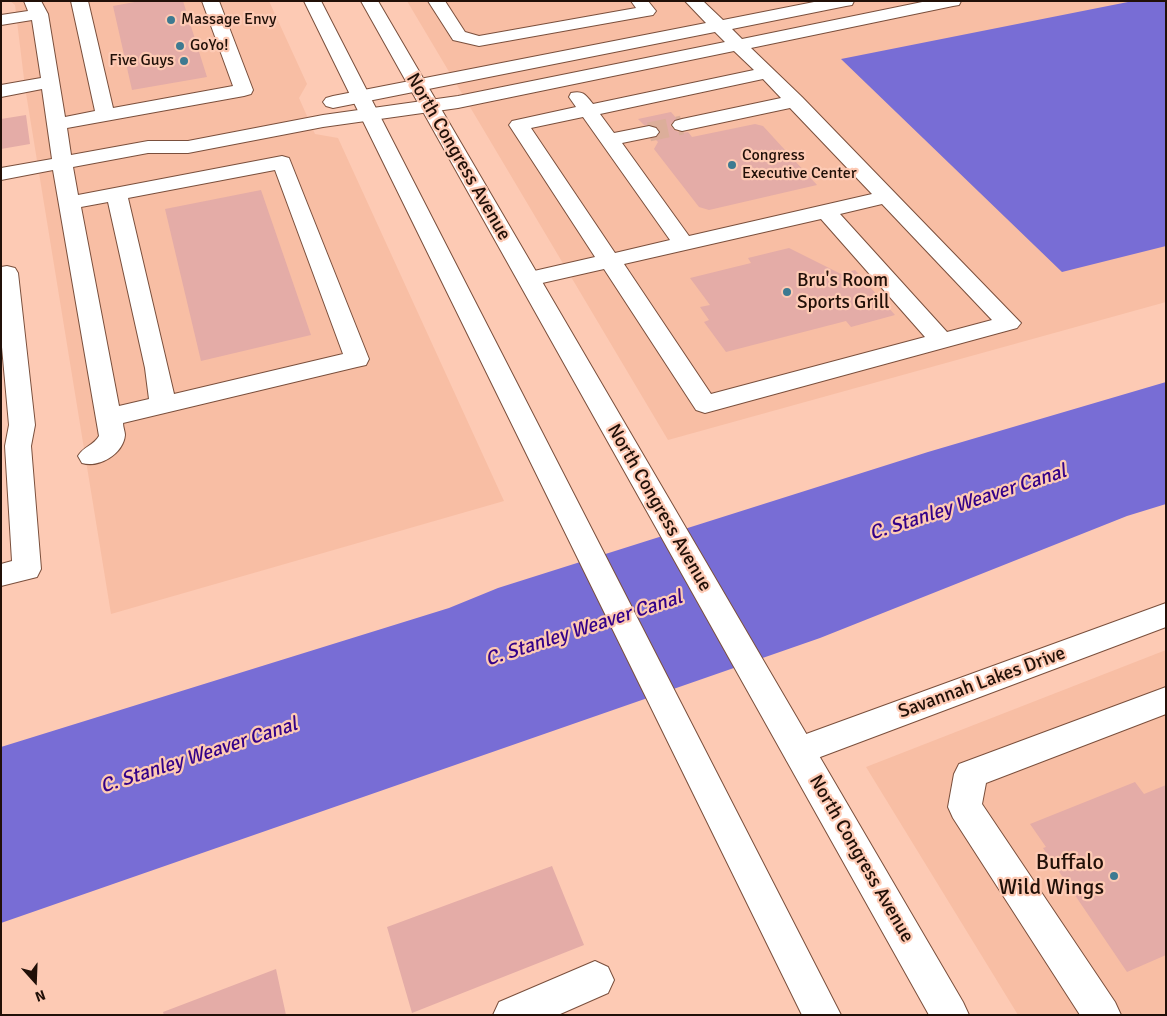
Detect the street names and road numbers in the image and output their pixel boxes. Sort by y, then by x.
street label: North Congress Avenue [401,69,515,245]
street label: North Congress Avenue [602,420,716,596]
street label: Savannah Lakes Drive [895,642,1069,724]
street label: North Congress Avenue [804,771,918,947]

